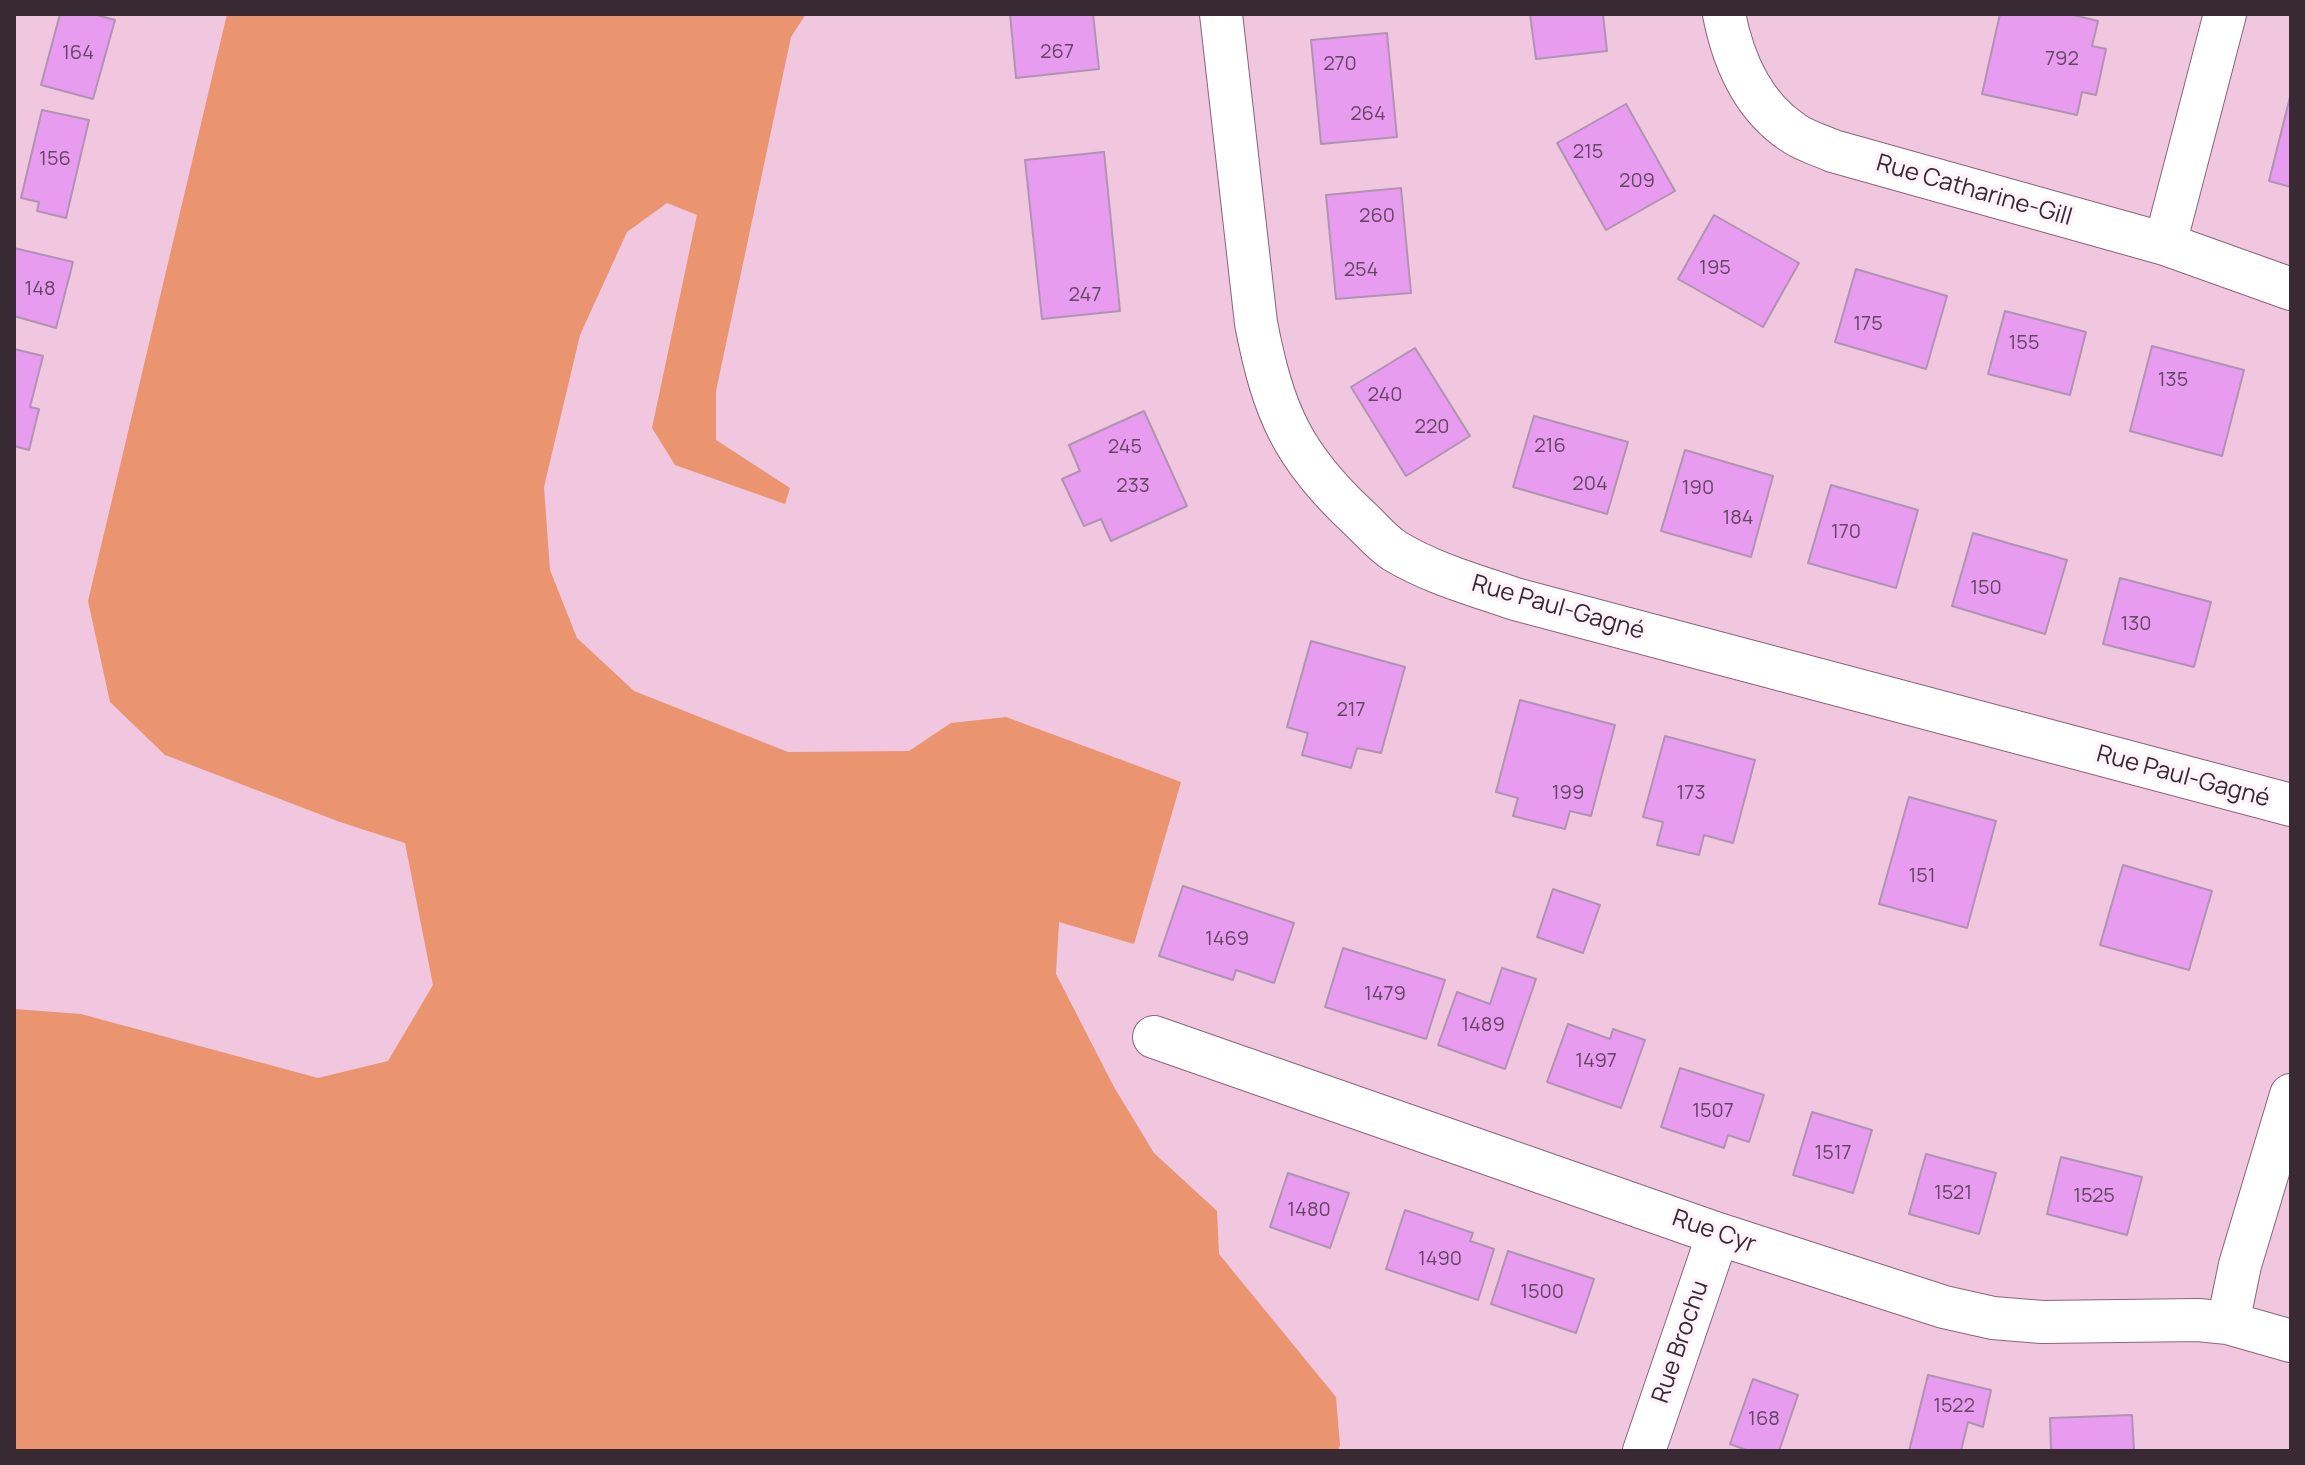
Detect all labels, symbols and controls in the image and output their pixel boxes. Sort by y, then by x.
house number: 267 [1040,40,1074,64]
house number: 164 [62,41,94,65]
house number: 792 [2045,47,2079,71]
house number: 270 [1323,52,1357,76]
house number: 264 [1350,102,1386,126]
house number: 215 [1573,140,1603,164]
house number: 156 [39,147,71,171]
street label: Rue Catharine-Gill [1873,149,2075,233]
house number: 209 [1619,169,1655,193]
house number: 260 [1359,204,1395,228]
house number: 195 [1699,256,1731,280]
house number: 254 [1344,258,1378,282]
house number: 148 [24,277,56,301]
house number: 247 [1069,283,1101,307]
house number: 175 [1853,312,1883,336]
house number: 155 [2009,331,2039,355]
house number: 135 [2158,368,2188,392]
house number: 240 [1368,383,1402,407]
house number: 220 [1415,415,1449,439]
house number: 216 [1534,434,1566,458]
house number: 245 [1108,435,1142,459]
house number: 204 [1572,472,1608,496]
house number: 233 [1116,474,1150,498]
house number: 190 [1682,476,1714,500]
house number: 184 [1722,506,1754,530]
house number: 170 [1831,520,1861,544]
street label: Rue Paul-Gagné [1468,570,1648,646]
house number: 150 [1970,576,2002,600]
house number: 130 [2120,612,2152,636]
house number: 217 [1336,698,1366,722]
street label: Rue Paul-Gagné [2093,740,2273,814]
house number: 199 [1552,781,1584,805]
house number: 173 [1677,781,1705,805]
house number: 151 [1908,864,1936,888]
house number: 1469 [1205,927,1249,951]
house number: 1479 [1364,982,1406,1006]
house number: 1489 [1461,1013,1505,1037]
house number: 1497 [1575,1049,1617,1073]
house number: 1507 [1692,1099,1734,1123]
house number: 1517 [1814,1141,1852,1165]
house number: 1521 [1934,1181,1972,1205]
house number: 1525 [2073,1184,2115,1208]
house number: 1480 [1287,1198,1331,1222]
street label: Rue Cyr [1668,1204,1760,1260]
house number: 1490 [1418,1247,1462,1271]
street label: Rue Brochu [1647,1277,1715,1407]
house number: 1500 [1520,1280,1564,1304]
house number: 1522 [1933,1394,1975,1418]
house number: 168 [1748,1407,1780,1431]

